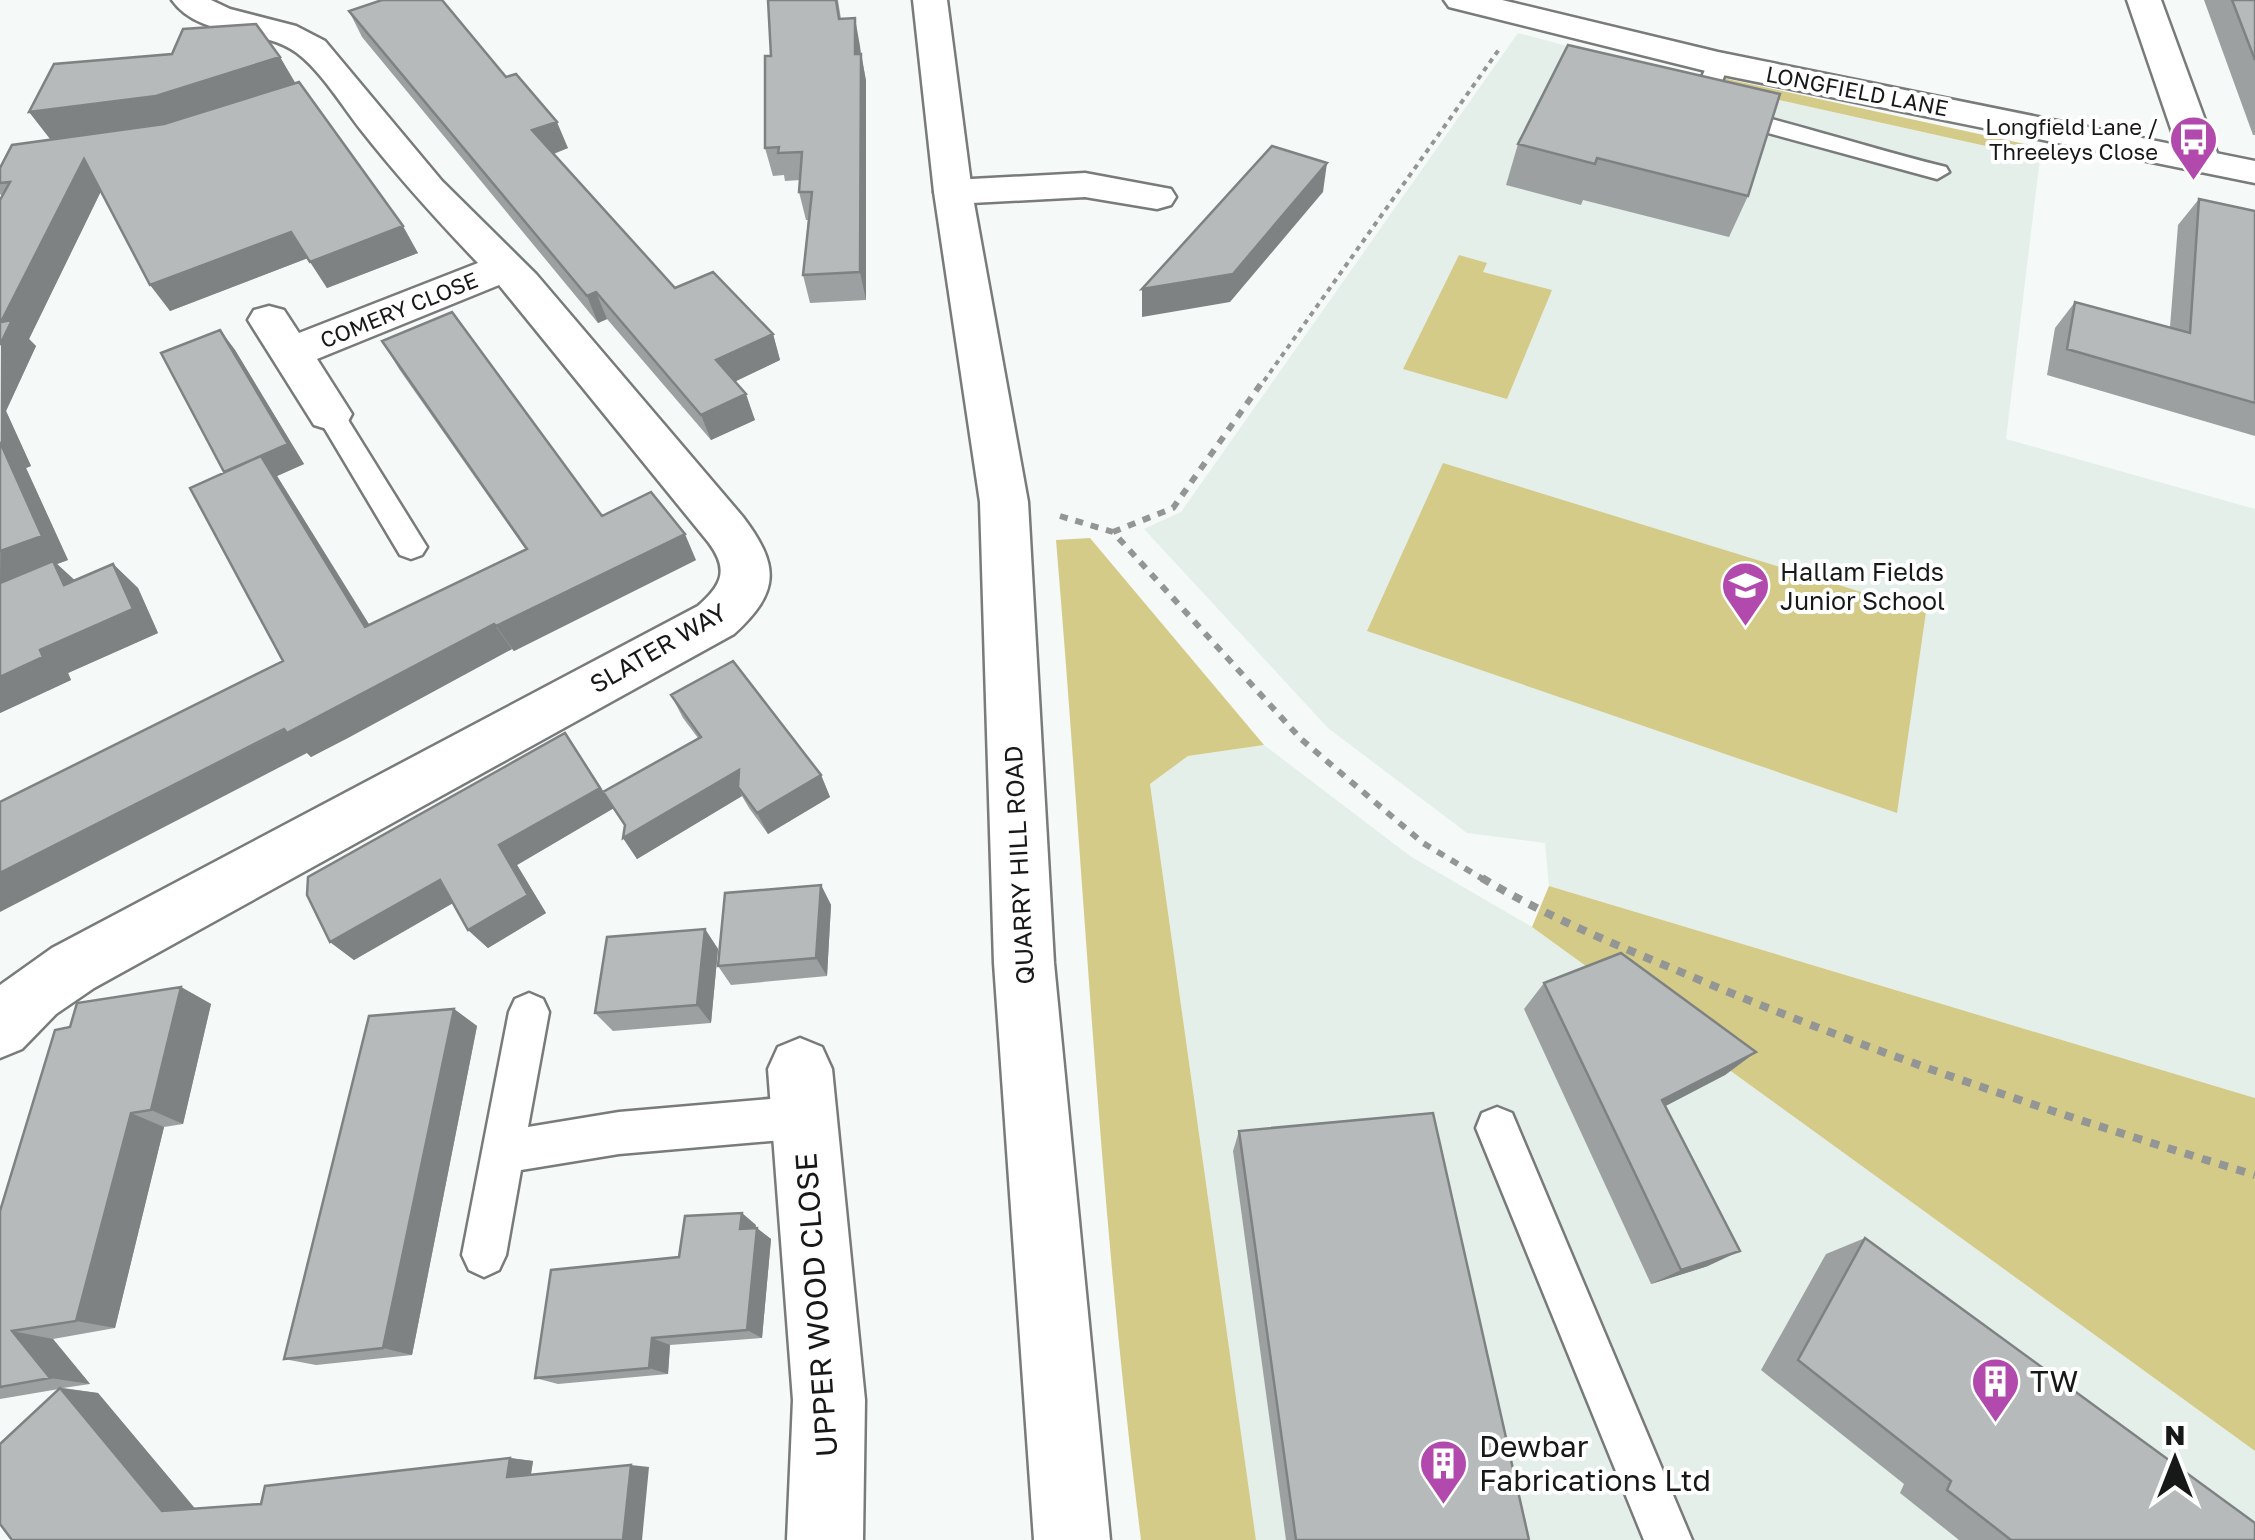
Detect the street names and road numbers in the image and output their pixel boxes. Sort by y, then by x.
street label: LONGFIELD LANE [1764,60,1951,121]
street label: COMERY CLOSE [316,266,482,353]
street label: SLATER WAY [584,596,732,699]
street label: QUARRY HILL ROAD [997,745,1040,985]
street label: UPPER WOOD CLOSE [787,1152,845,1458]

